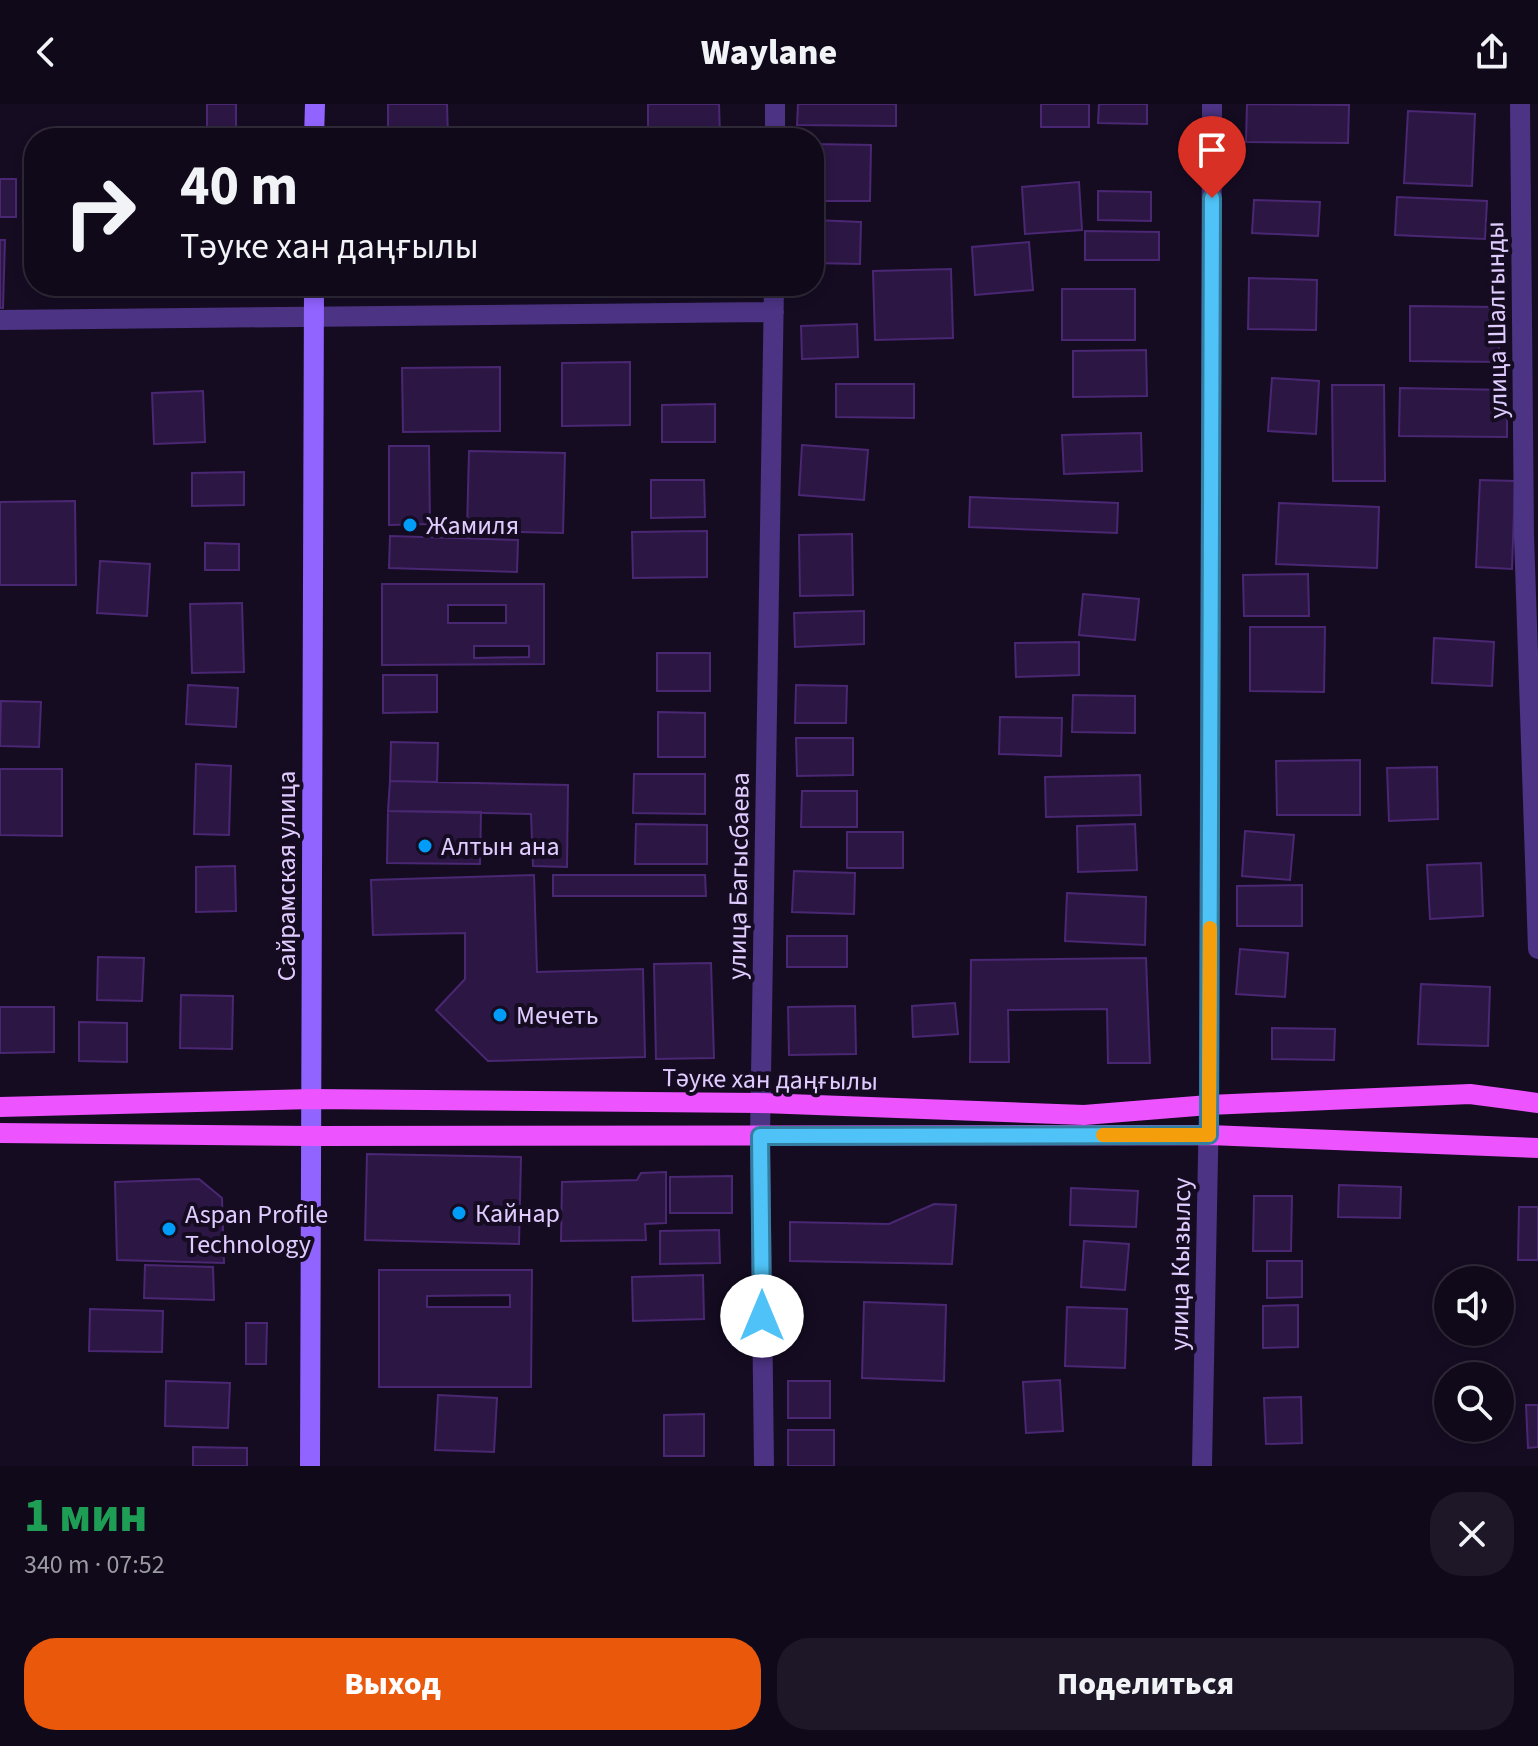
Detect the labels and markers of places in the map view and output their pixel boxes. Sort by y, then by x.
pin [1178,116,1246,198]
place label: Жамиля [426,507,519,544]
marker: Жамиля [401,516,419,534]
place label: Алтын ана [441,828,560,865]
marker: Алтын ана [416,837,434,855]
place label: Мечеть [516,997,598,1034]
marker: Мечеть [491,1006,509,1024]
place label: Кайнар [475,1195,560,1232]
place label: Aspan Profile Technology [185,1196,328,1263]
marker: Кайнар [450,1204,468,1222]
marker: Aspan Profile Technology [160,1220,178,1238]

